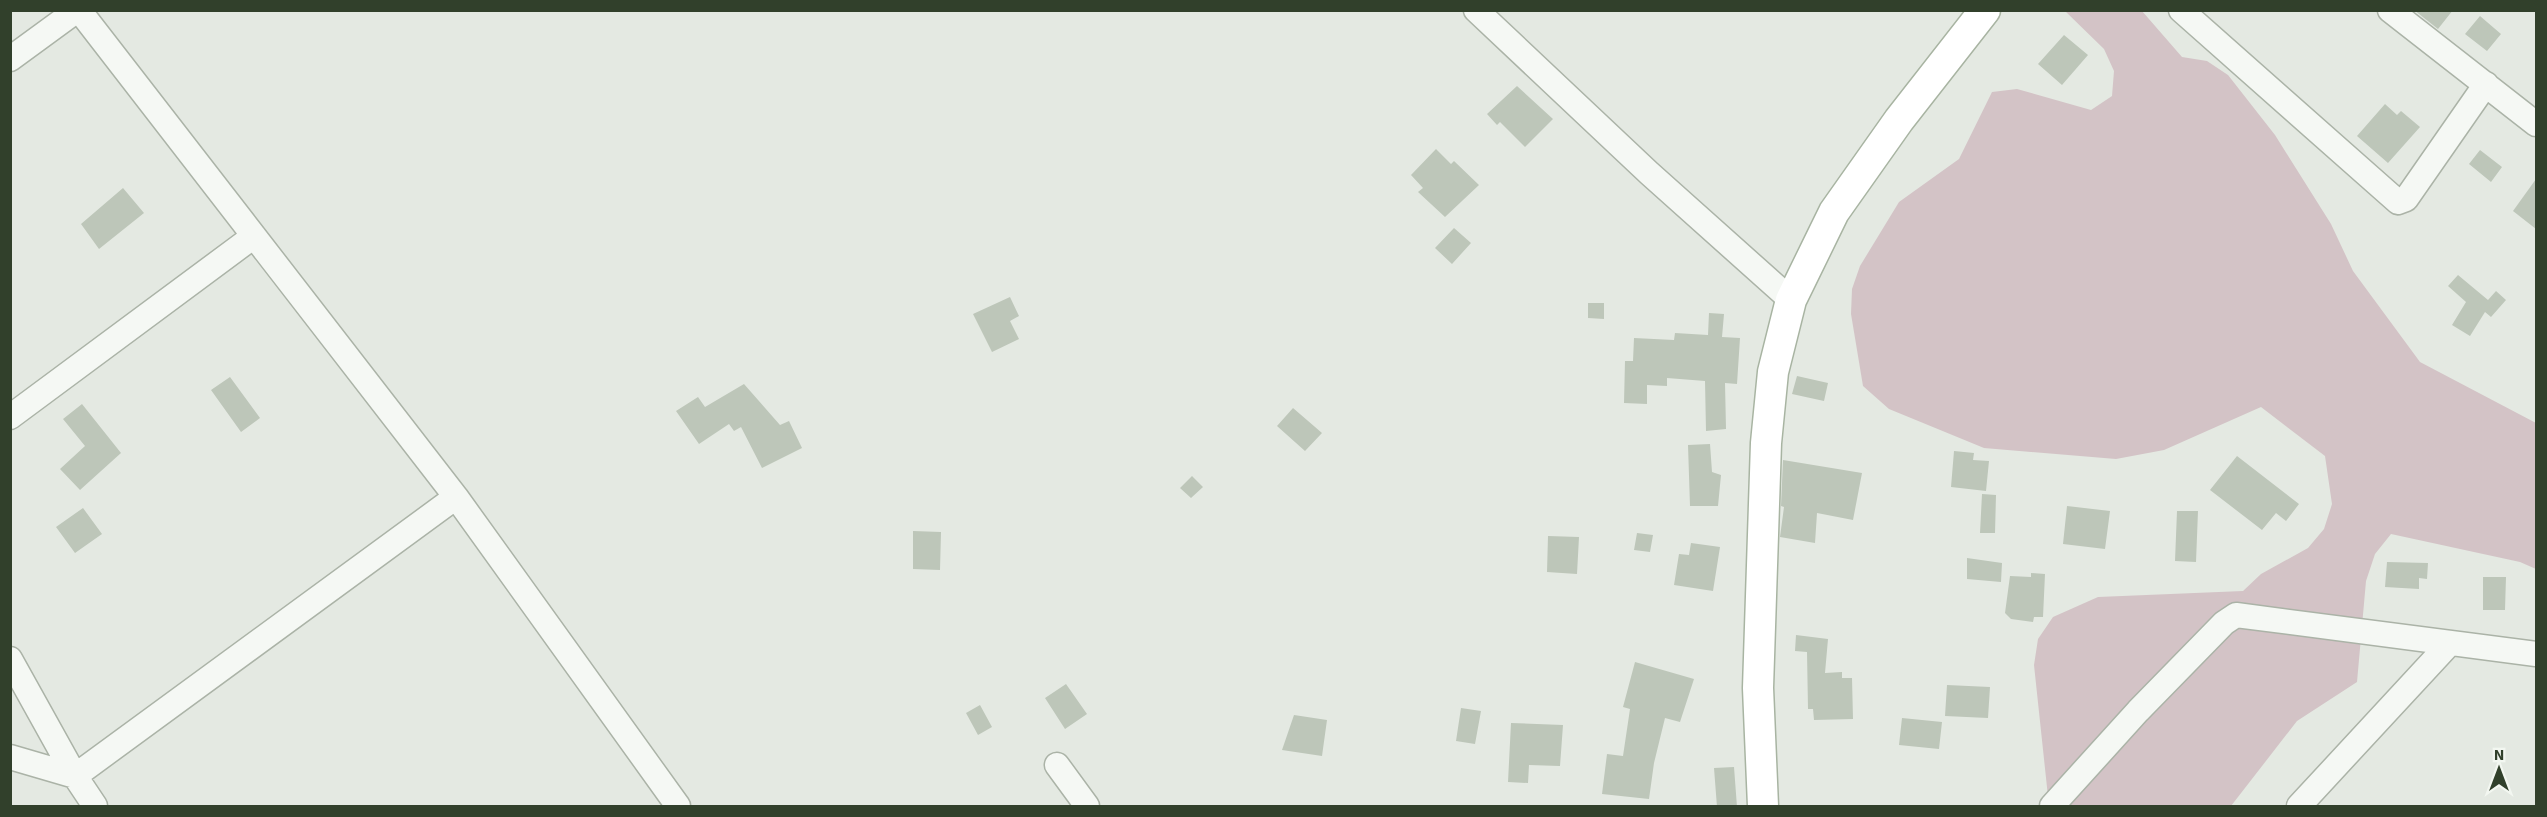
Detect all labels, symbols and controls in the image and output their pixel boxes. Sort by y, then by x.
north arrow [2469,739,2529,799]
text: N [2494,744,2504,766]

